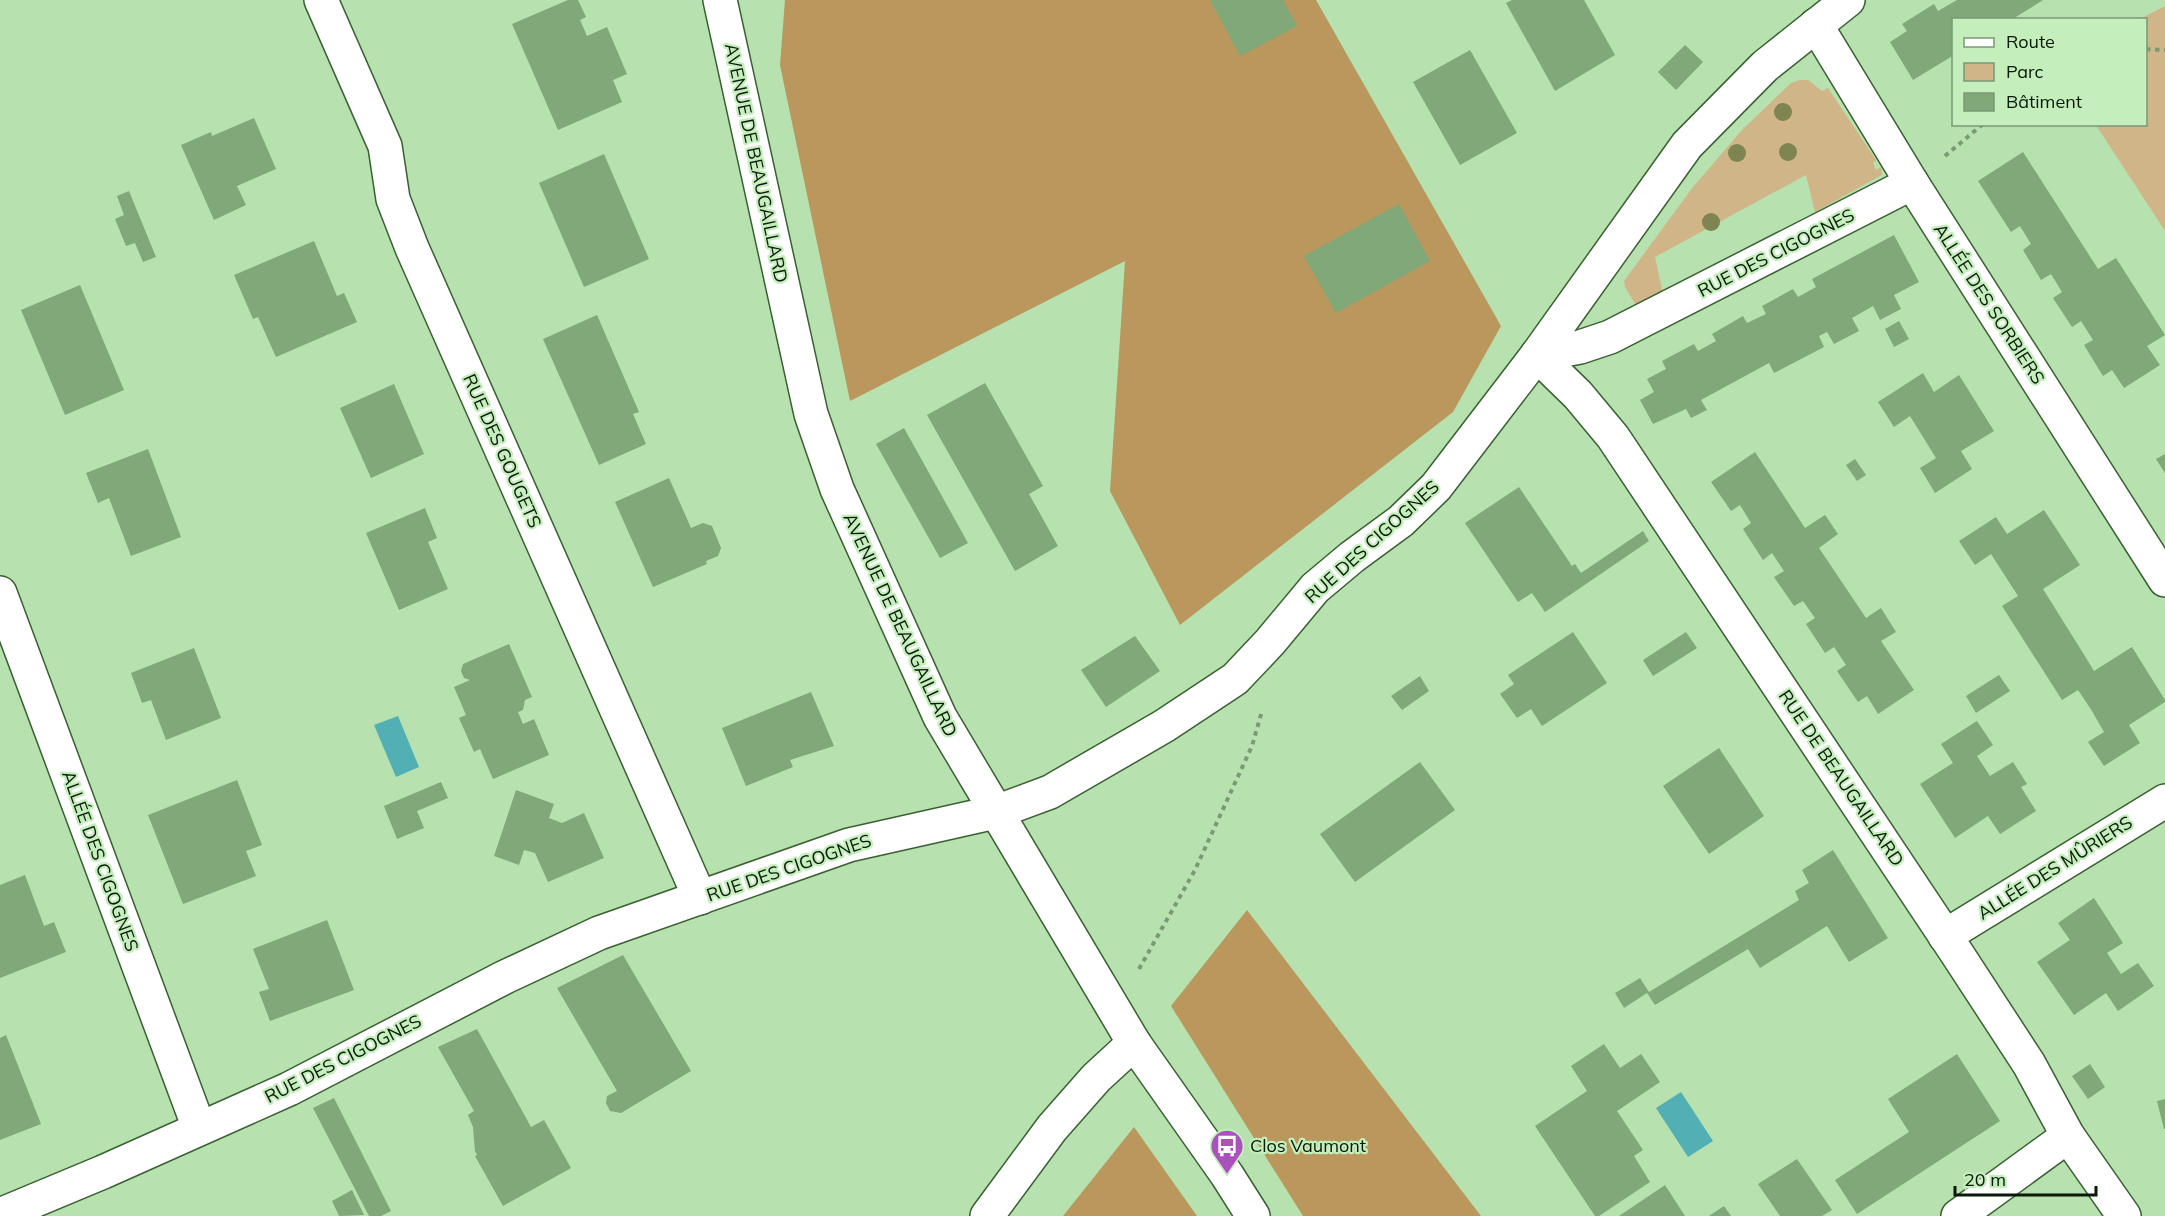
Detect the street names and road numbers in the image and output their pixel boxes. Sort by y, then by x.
street label: AVENUE DE BEAUGAILLARD [720,41,793,285]
street label: RUE DES CIGOGNES [1694,203,1858,302]
street label: ALLÉE DES SORBIERS [1929,219,2050,388]
street label: RUE DES GOUGETS [458,370,547,531]
street label: RUE DES CIGOGNES [1300,475,1444,608]
street label: AVENUE DE BEAUGAILLARD [838,509,962,740]
street label: RUE DE BEAUGAILLARD [1774,685,1909,870]
street label: ALLÉE DES CIGOGNES [57,767,144,954]
street label: ALLÉE DES MÛRIERS [1973,811,2136,925]
street label: RUE DES CIGOGNES [703,829,874,907]
street label: RUE DES CIGOGNES [261,1009,425,1108]

